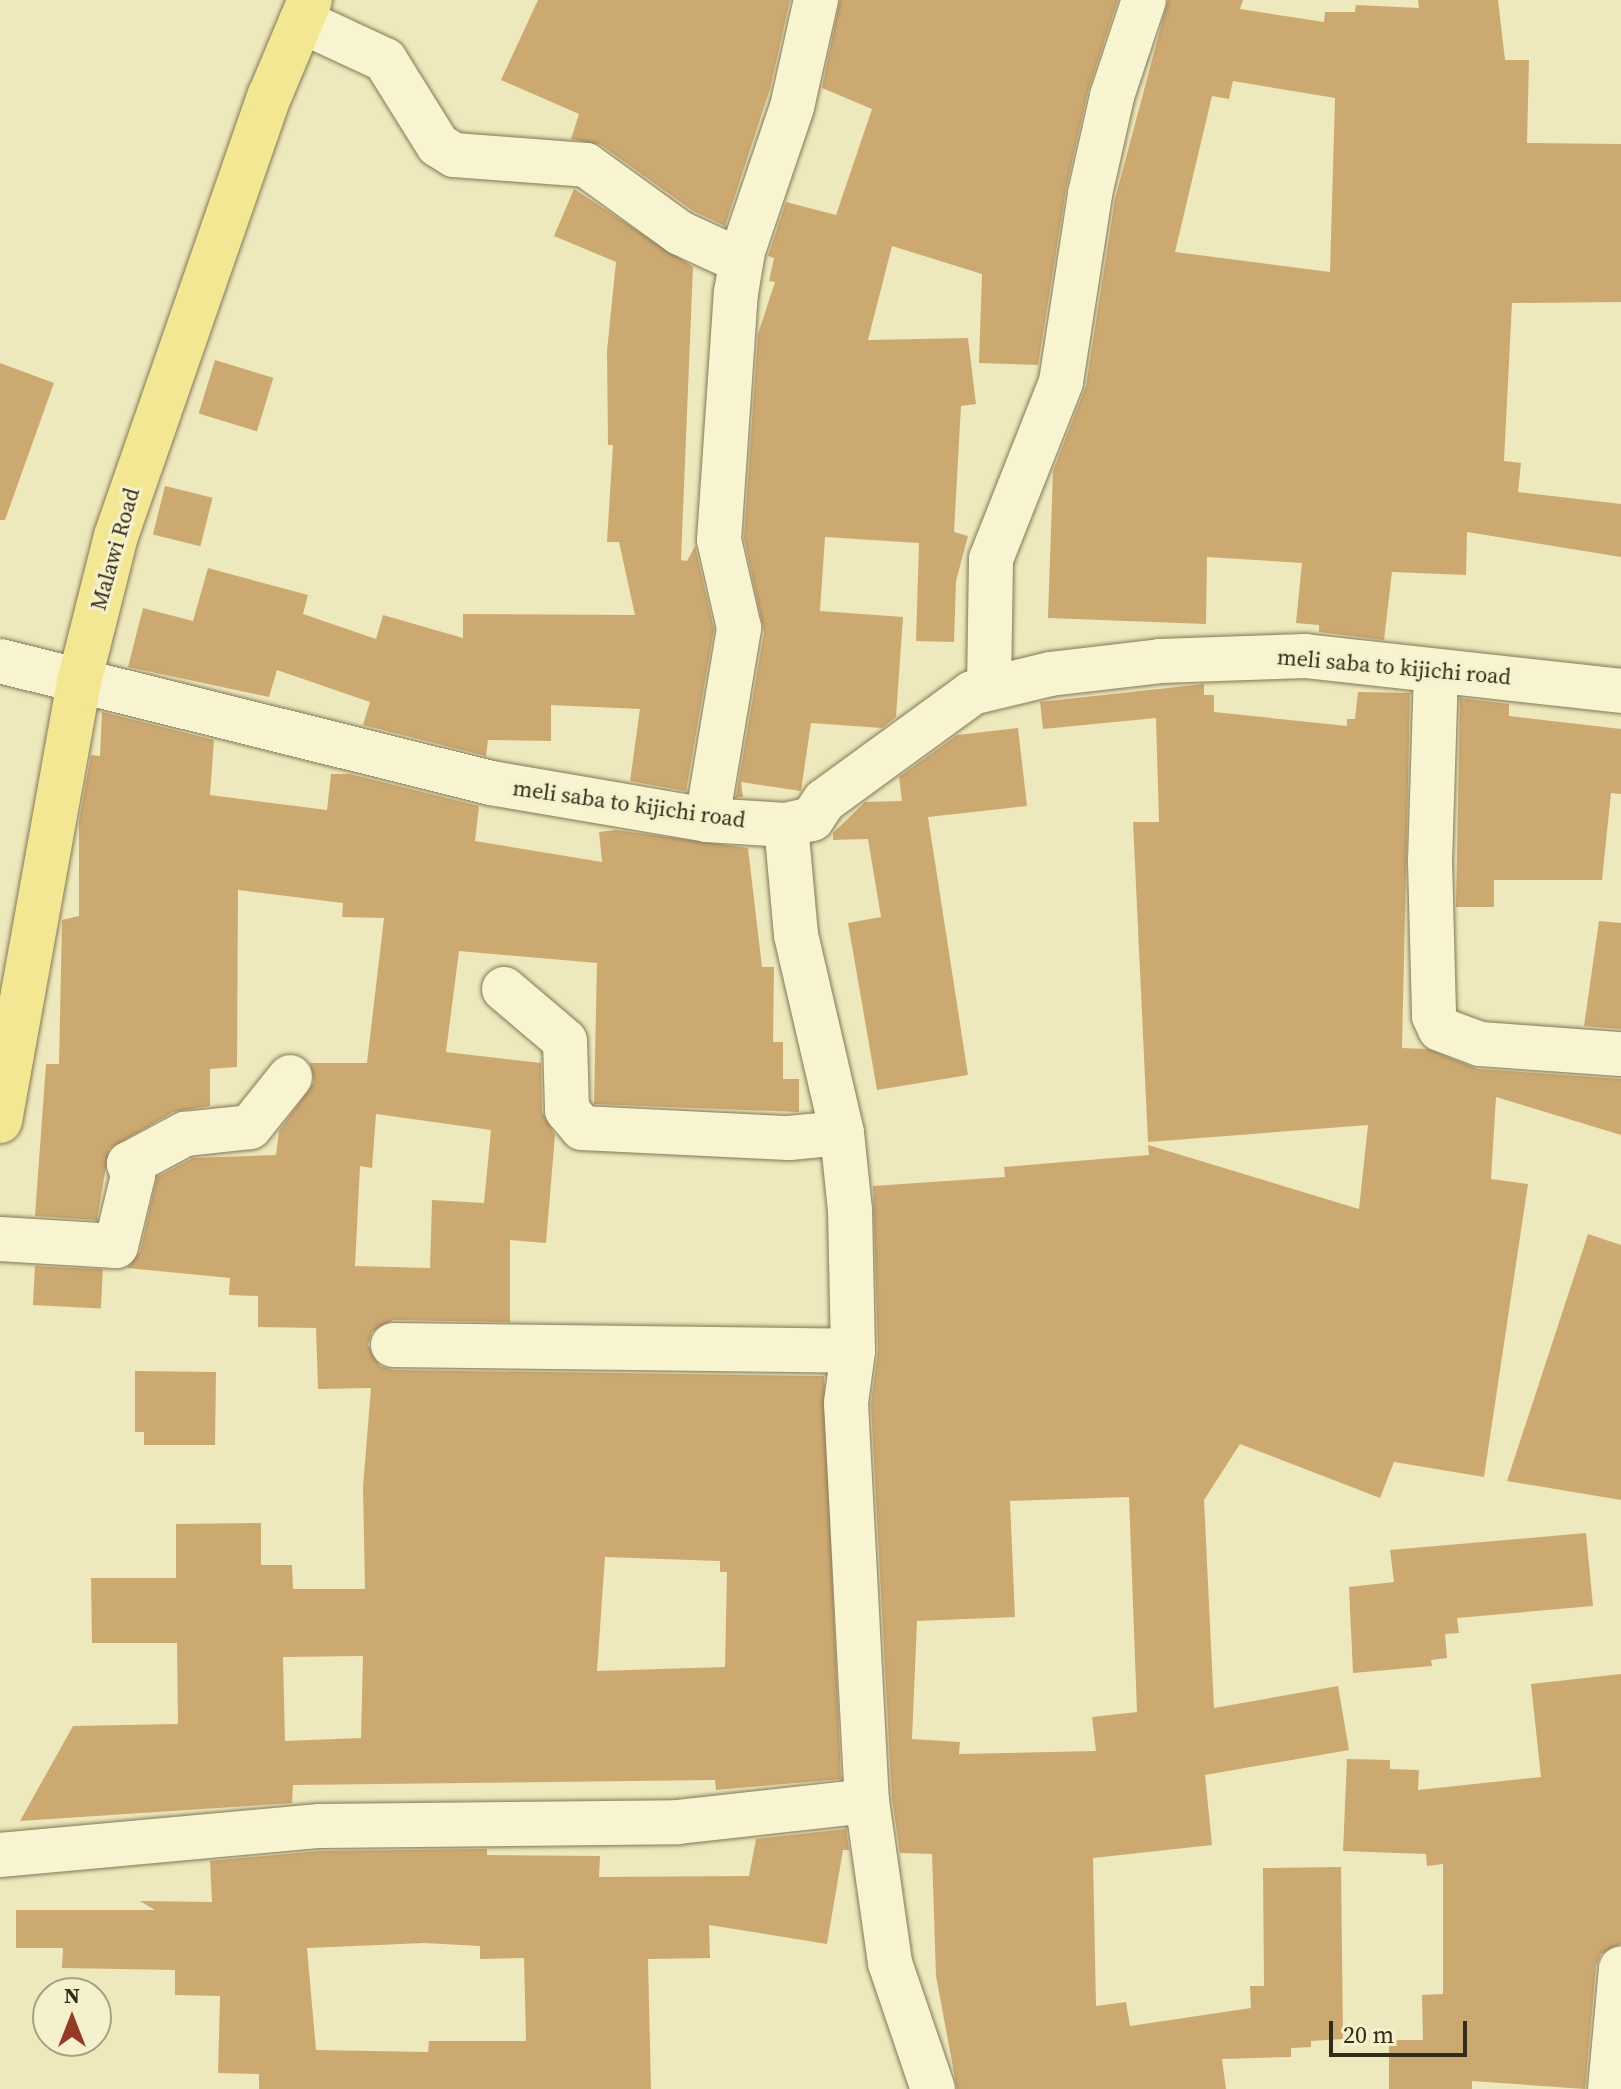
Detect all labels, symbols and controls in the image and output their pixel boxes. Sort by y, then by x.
street label: Malawi Road [85,485,145,613]
street label: meli saba to kijichi road [1276,644,1512,690]
street label: meli saba to kijichi road [511,775,747,833]
north arrow [32,1977,112,2057]
text: N [64,1980,80,2010]
scale bar [1333,2005,1471,2055]
text: 20 m [1343,2018,1394,2051]

